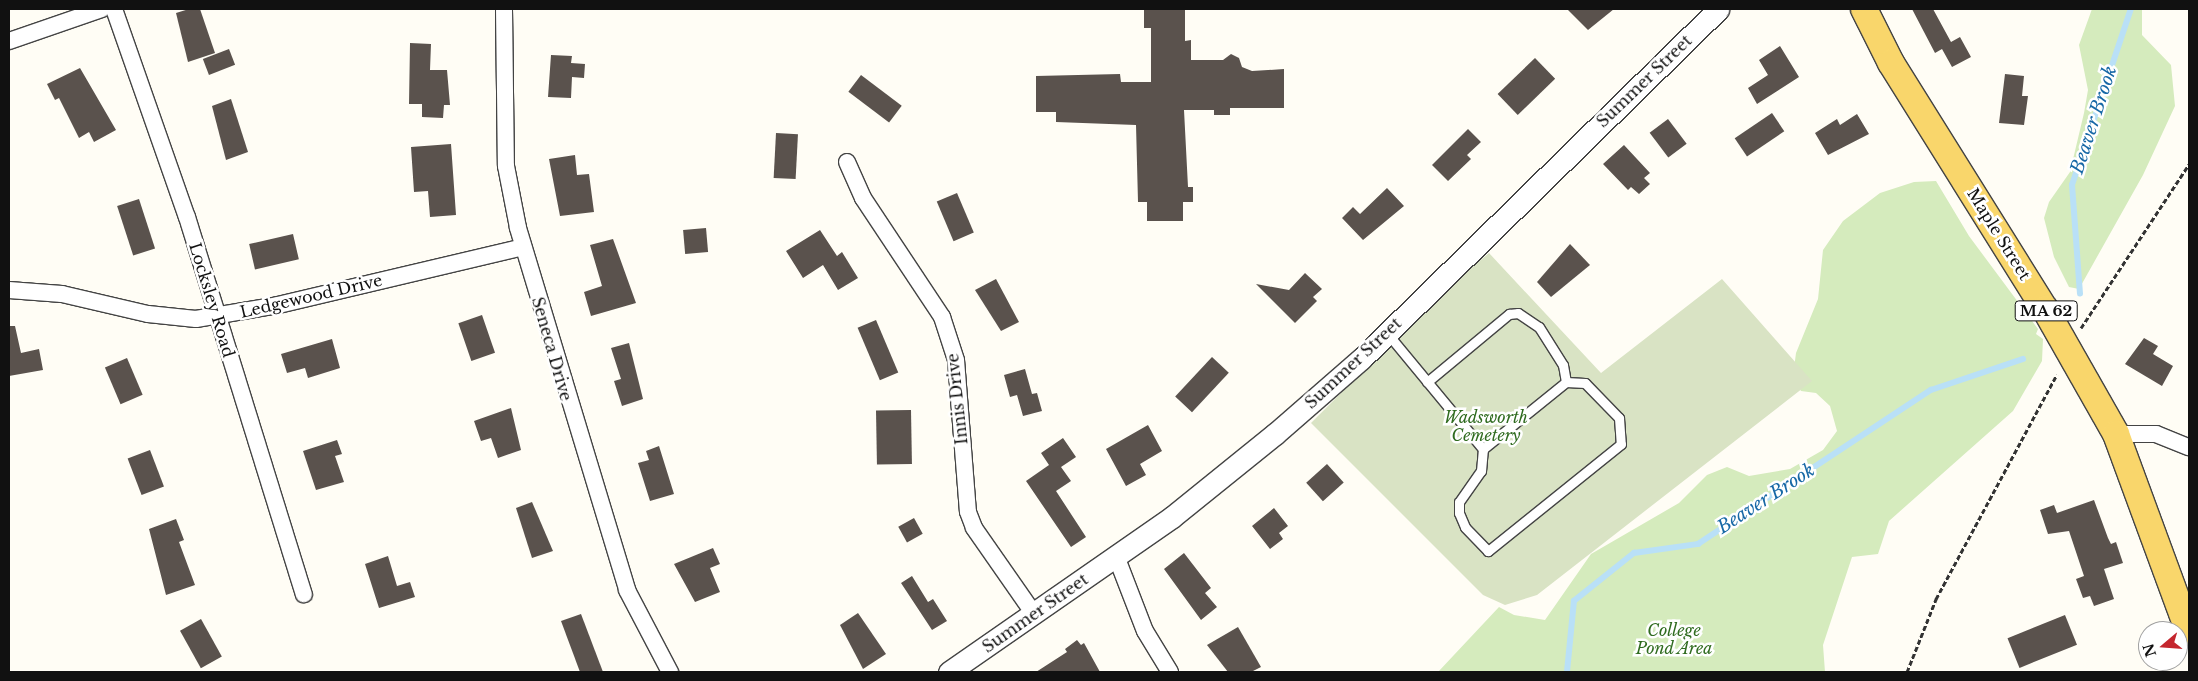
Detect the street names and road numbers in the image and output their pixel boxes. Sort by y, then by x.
street label: Summer Street [1592,31,1696,131]
street label: Maple Street [1963,185,2035,283]
street label: Locksley Road [185,240,239,360]
street label: Ledgewood Drive [238,270,384,322]
street label: Seneca Drive [528,295,576,403]
road number: MA 62 [2014,298,2078,324]
street label: Summer Street [1301,313,1405,413]
street label: Innis Drive [943,352,971,446]
street label: Summer Street [978,569,1092,657]

